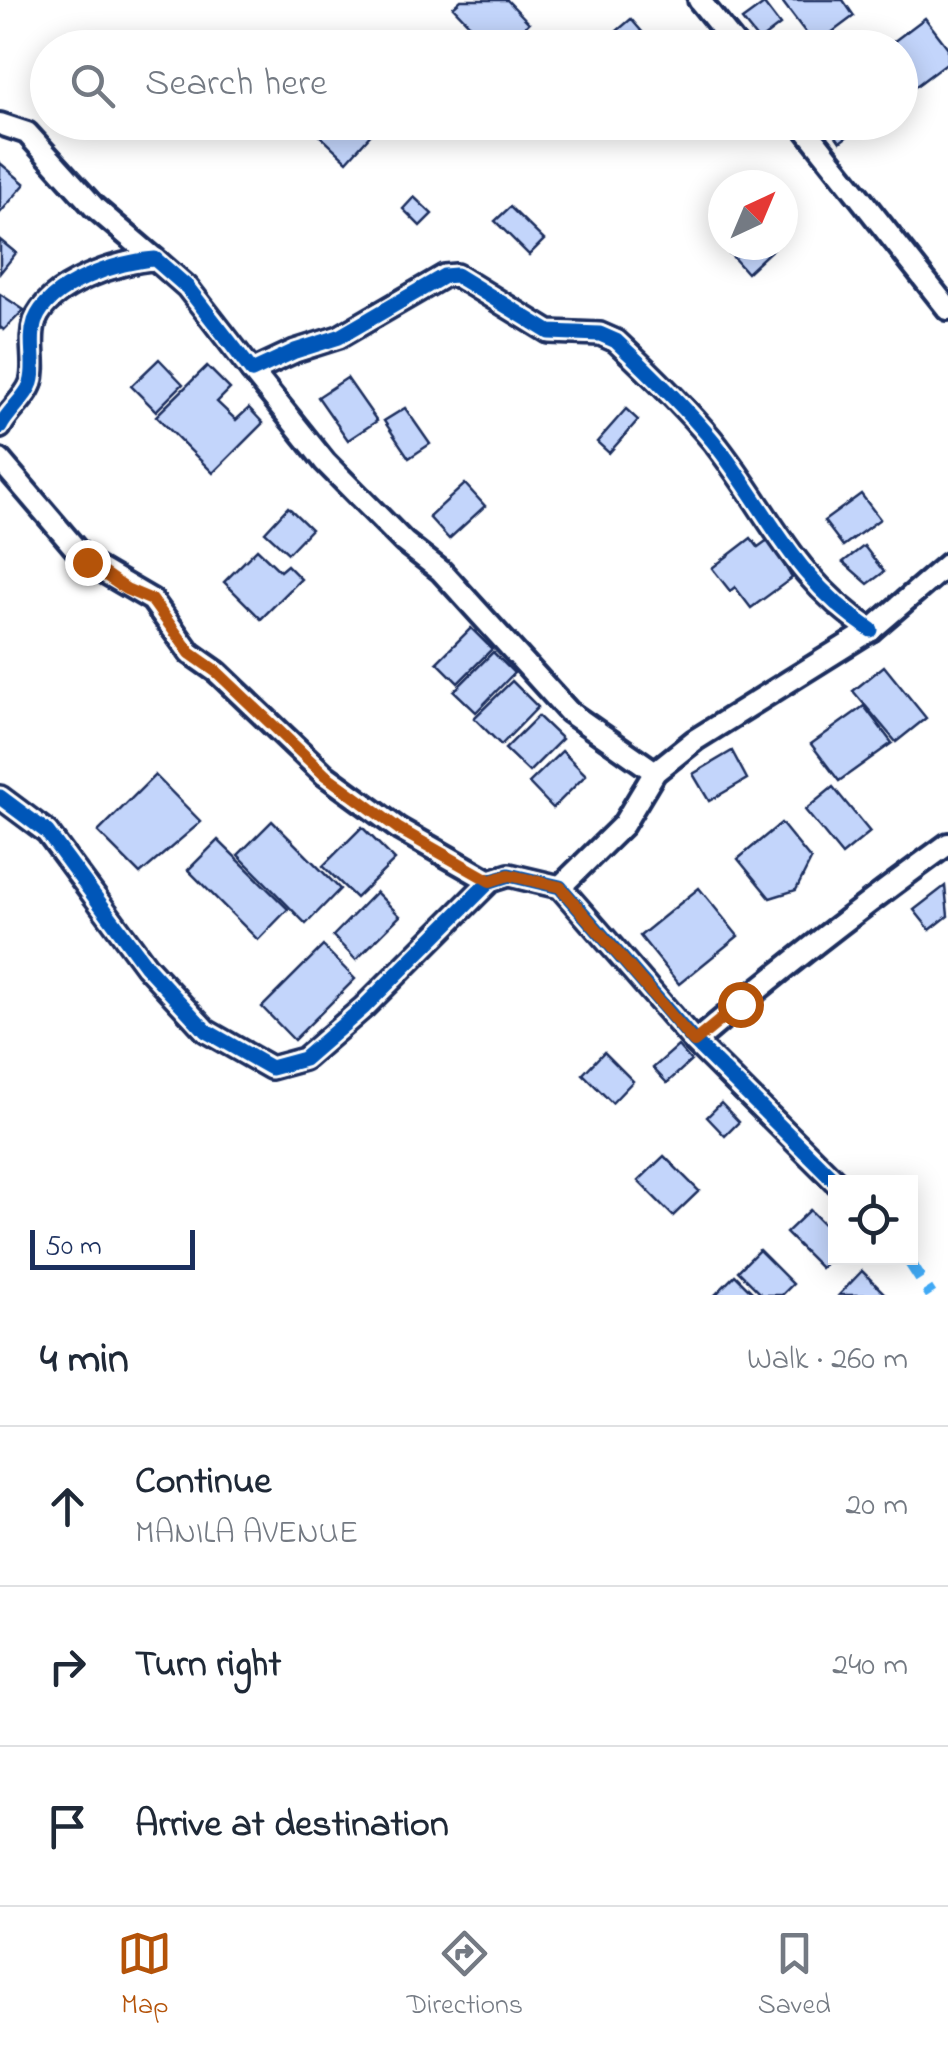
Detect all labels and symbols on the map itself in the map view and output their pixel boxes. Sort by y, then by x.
north arrow [708,170,798,260]
route end [65,540,111,586]
route start [718,982,764,1028]
scale bar [30,1225,195,1270]

